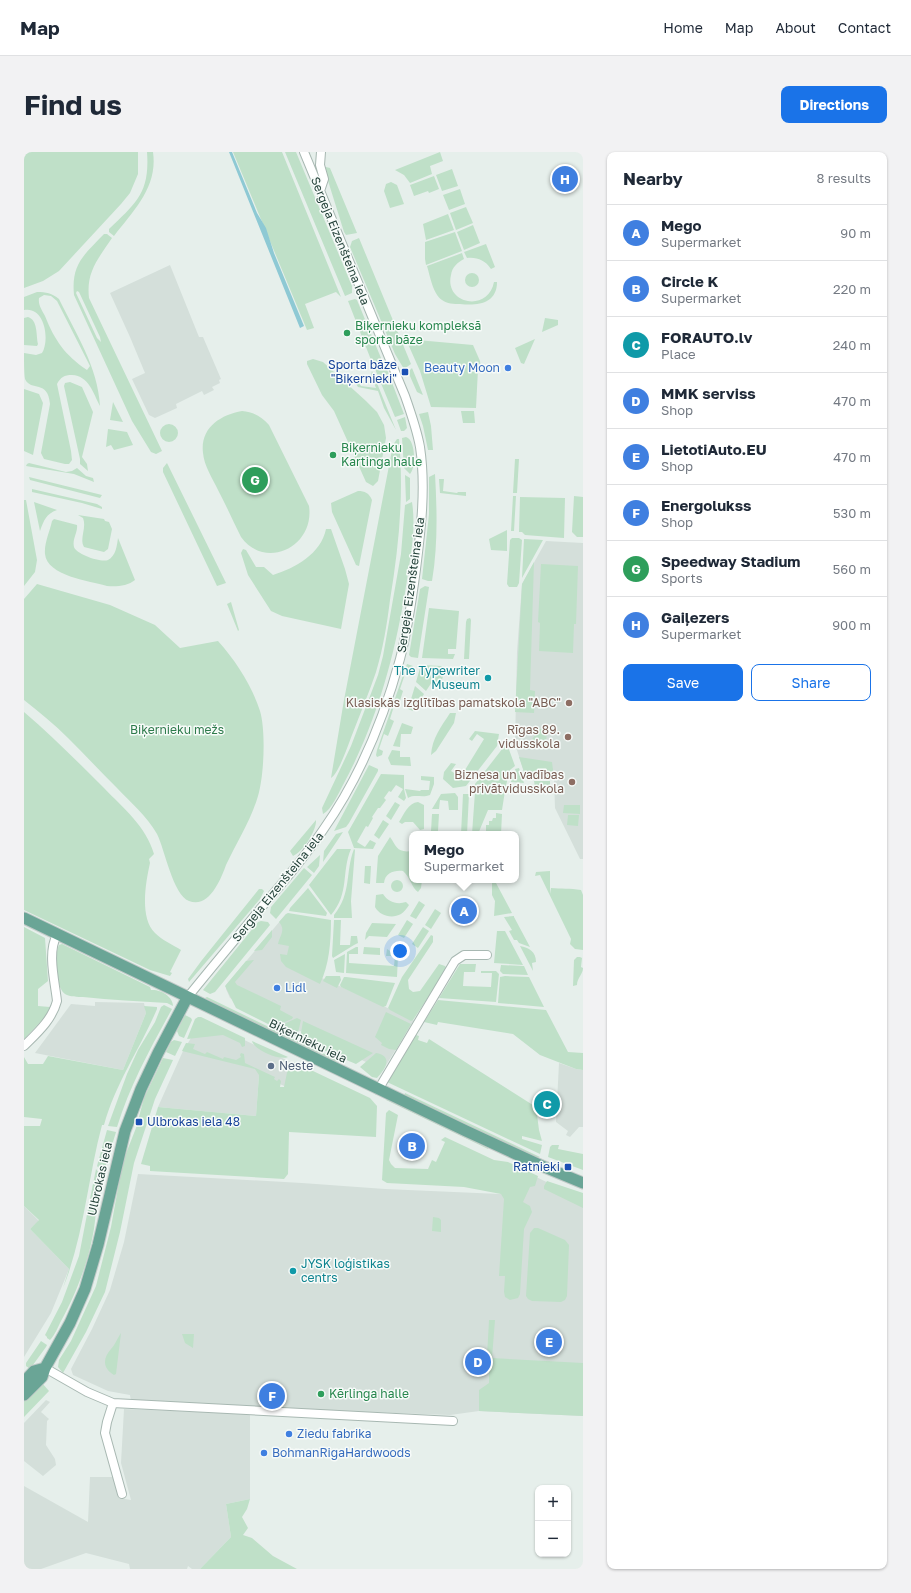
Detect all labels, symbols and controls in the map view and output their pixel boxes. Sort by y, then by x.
text: Map [20,16,60,39]
text: Home [663,19,703,36]
text: Map [725,19,753,36]
text: About [775,19,816,36]
text: Contact [838,19,891,36]
button: Directions [781,86,887,123]
text: Find us [24,88,122,121]
pin: H [552,164,578,194]
text: Nearby [623,168,683,189]
text: 8 results [817,170,871,186]
street label: Sergeja Eizenšteina iela [308,175,373,307]
text: Mego [661,216,701,234]
text: A [631,225,641,241]
text: 90 m [840,225,871,241]
text: Supermarket [661,234,742,250]
text: Circle K [661,272,718,290]
text: B [631,281,641,297]
text: 220 m [833,281,871,297]
text: Supermarket [661,290,742,306]
place label: Biķernieku kompleksā sporta bāze [355,318,481,347]
marker: Biķernieku kompleksā sporta bāze [342,328,352,338]
text: FORAUTO.lv [661,328,752,346]
text: C [631,337,641,353]
text: 240 m [833,337,871,353]
text: Place [661,346,696,362]
place label: Sporta bāze "Biķernieki" [328,357,397,386]
place label: Beauty Moon [424,360,500,375]
marker: Beauty Moon [503,363,513,373]
marker: Sporta bāze "Biķernieki" [400,367,410,377]
text: MMK serviss [661,384,756,402]
text: D [631,393,641,409]
text: 470 m [833,393,871,409]
text: Shop [661,402,693,418]
place label: Biķernieku Kartinga halle [341,440,422,469]
text: LietotiAuto.EU [661,440,767,458]
text: E [632,449,640,465]
text: 470 m [833,449,871,465]
marker: Biķernieku Kartinga halle [328,450,338,460]
text: Shop [661,458,693,474]
pin: G [242,465,268,495]
text: Energolukss [661,496,752,514]
text: F [632,505,640,521]
text: 530 m [833,505,871,521]
text: Shop [661,514,693,530]
street label: Sergeja Eizenšteina iela [394,516,427,654]
text: Speedway Stadium [661,552,800,570]
text: G [631,561,641,577]
text: 560 m [833,561,871,577]
text: Sports [661,570,703,586]
text: Gaiļezers [661,608,729,626]
text: H [631,617,641,633]
text: 900 m [832,617,871,633]
text: Supermarket [661,626,742,642]
place label: The Typewriter Museum [394,663,480,692]
button: Save [623,664,743,701]
button: Share [751,664,871,701]
marker: The Typewriter Museum [483,673,493,683]
place label: Klasiskās izglītības pamatskola "ABC" [346,695,561,710]
marker: Klasiskās izglītības pamatskola "ABC" [564,698,574,708]
park label: Biķernieku mežs [130,722,224,737]
place label: Rīgas 89. vidusskola [498,722,560,751]
marker: Rīgas 89. vidusskola [563,732,573,742]
place label: Biznesa un vadības privātvidusskola [454,767,564,796]
marker: Biznesa un vadības privātvidusskola [567,777,577,787]
street label: Sergeja Eizenšteina iela [229,829,326,945]
popup [409,831,519,883]
text: Mego [424,840,464,858]
text: Supermarket [424,858,504,874]
pin: A [451,896,477,926]
your location [390,941,410,961]
place label: Lidl [285,980,306,995]
marker: Lidl [272,983,282,993]
street label: Biķernieku iela [267,1015,350,1066]
place label: Neste [279,1058,313,1073]
marker: Neste [266,1061,276,1071]
pin: C [534,1089,560,1119]
place label: Ulbrokas iela 48 [147,1114,240,1129]
marker: Ulbrokas iela 48 [134,1117,144,1127]
pin: B [399,1131,425,1161]
street label: Ulbrokas iela [84,1140,115,1217]
place label: Ratnieki [513,1159,560,1174]
marker: Ratnieki [563,1162,573,1172]
place label: JYSK loģistikas centrs [301,1256,390,1285]
marker: JYSK loģistikas centrs [288,1266,298,1276]
pin: E [536,1327,562,1357]
pin: D [465,1347,491,1377]
pin: F [259,1381,285,1411]
place label: Kērlinga halle [329,1386,409,1401]
marker: Kērlinga halle [316,1389,326,1399]
place label: Ziedu fabrika [297,1426,372,1441]
marker: Ziedu fabrika [284,1429,294,1439]
place label: BohmanRigaHardwoods [272,1445,411,1460]
marker: BohmanRigaHardwoods [259,1448,269,1458]
map controls [535,1485,571,1557]
button: + [535,1485,571,1521]
button: − [535,1521,571,1557]

